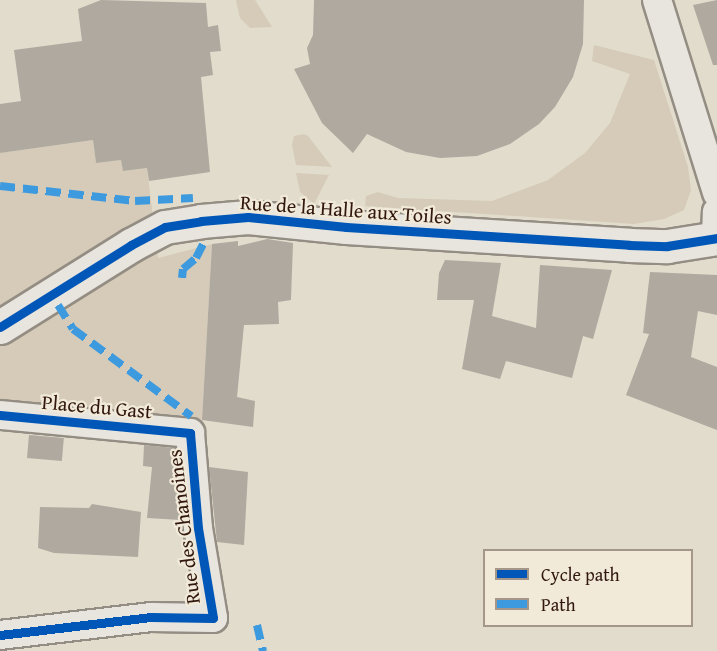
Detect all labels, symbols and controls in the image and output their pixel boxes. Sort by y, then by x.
street label: Rue de la Halle aux Toiles [239,190,453,228]
street label: Place du Gast [41,389,153,423]
street label: Rue des Chanoines [162,448,204,606]
legend [483,549,693,627]
text: Cycle path [541,561,620,588]
text: Path [541,591,576,618]

